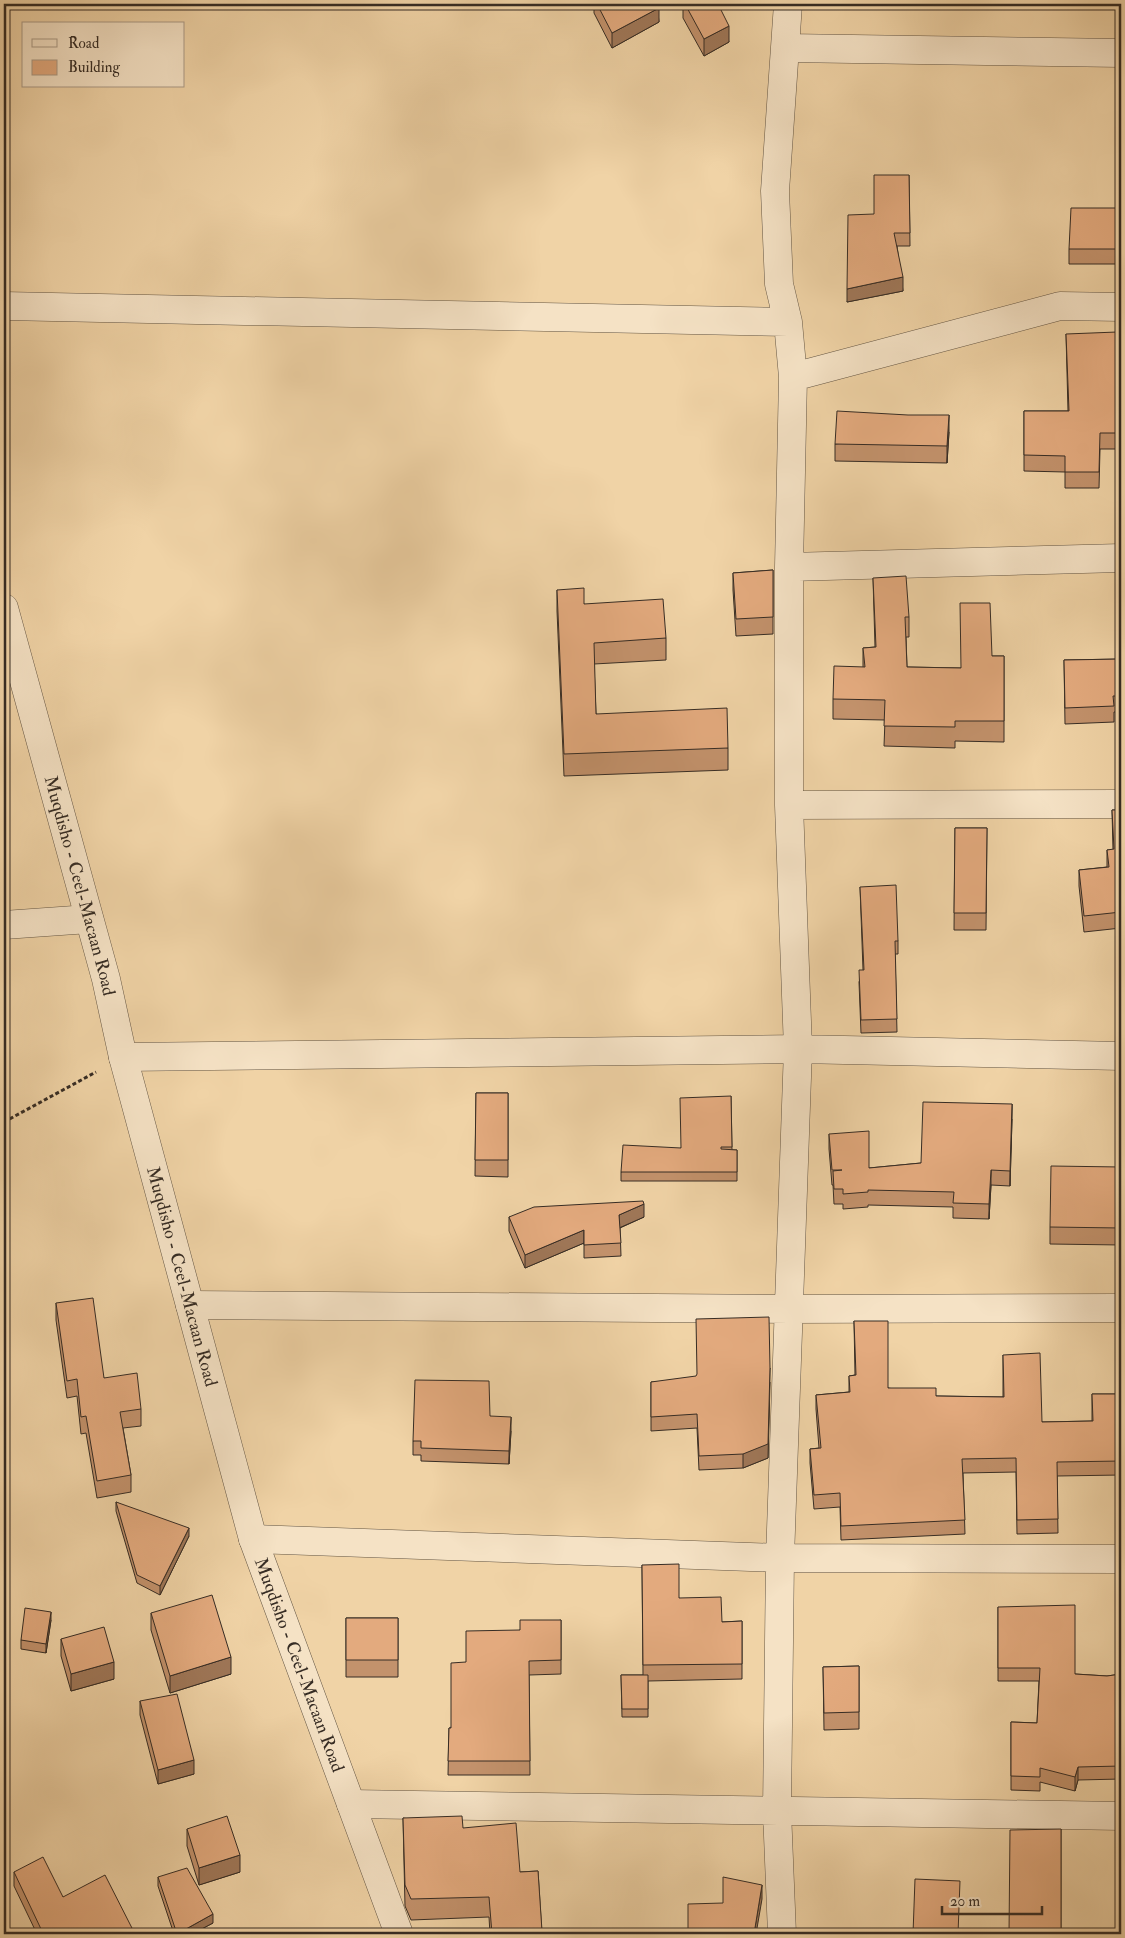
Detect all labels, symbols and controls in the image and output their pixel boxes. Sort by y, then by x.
legend [22,22,185,88]
text: Road [68,34,100,53]
text: Building [68,58,120,77]
street label: Muqdisho - Ceel-Macaan Road [39,773,121,998]
street label: Muqdisho - Ceel-Macaan Road [142,1164,223,1389]
street label: Muqdisho - Ceel-Macaan Road [249,1554,350,1775]
scale bar [942,1883,1042,1915]
text: 20 m [950,1892,980,1911]

